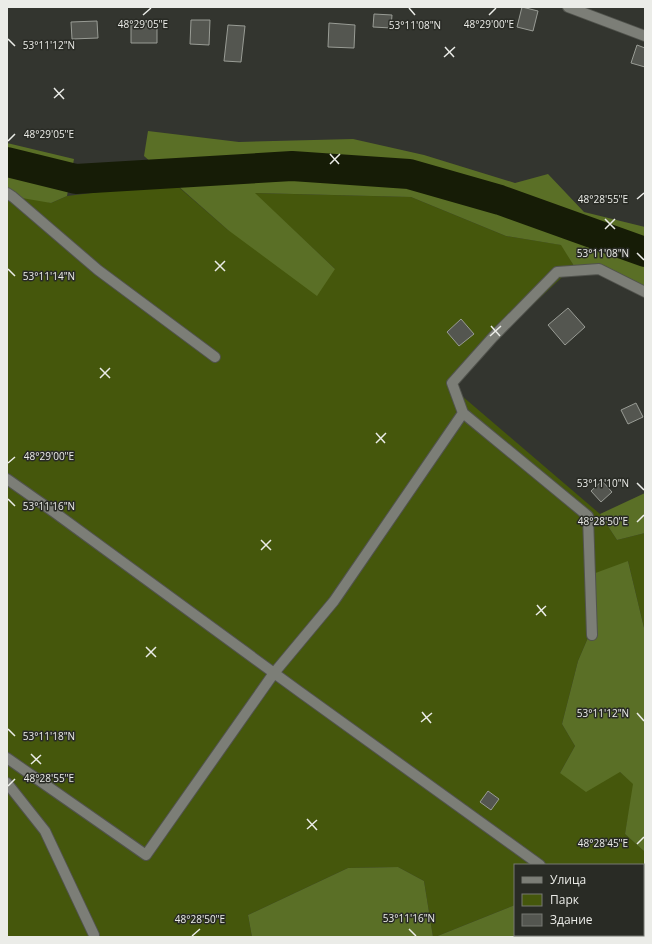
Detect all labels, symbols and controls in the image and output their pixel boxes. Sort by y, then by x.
text: 48°29'05"E [118,17,168,31]
text: 48°29'00"E [464,17,514,31]
text: 53°11'08"N [389,18,441,32]
text: 53°11'12"N [23,38,75,52]
text: 48°29'05"E [24,127,74,141]
text: 48°28'55"E [578,192,628,206]
text: 53°11'08"N [577,246,629,260]
text: 53°11'14"N [23,269,75,283]
text: 48°29'00"E [24,449,74,463]
text: 53°11'10"N [577,476,629,490]
text: 53°11'16"N [23,499,75,513]
text: 48°28'50"E [578,514,628,528]
text: 53°11'12"N [577,706,629,720]
text: 53°11'18"N [23,729,75,743]
text: 48°28'55"E [24,771,74,785]
text: 48°28'45"E [578,836,628,850]
legend [514,864,644,936]
text: Улица [550,871,586,888]
text: Парк [550,891,580,908]
text: 53°11'16"N [383,911,435,925]
text: Здание [550,911,593,928]
text: 48°28'50"E [175,912,225,926]

